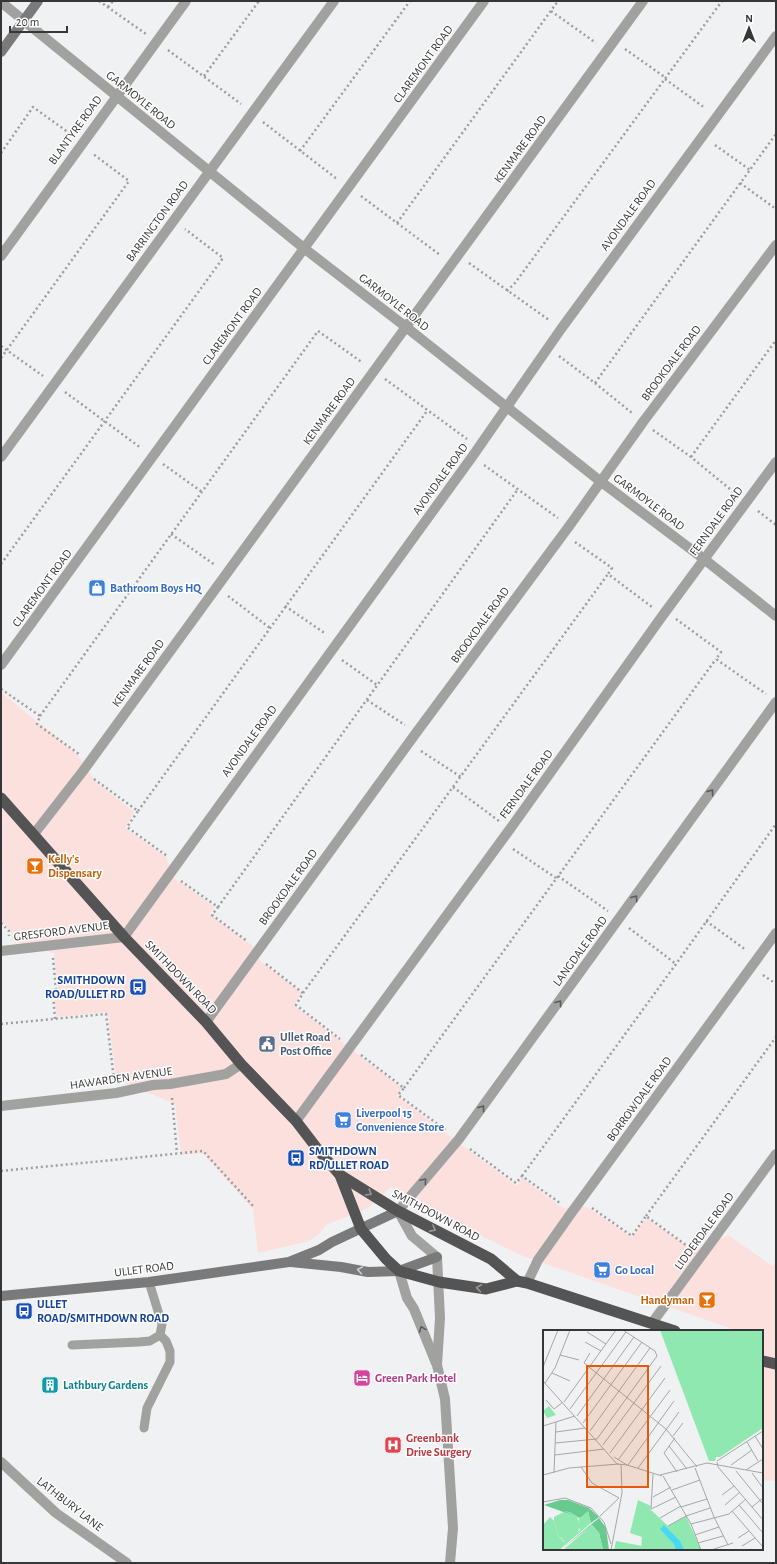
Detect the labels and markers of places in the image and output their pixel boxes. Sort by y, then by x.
shop icon: Bathroom Boys HQ [87,578,107,598]
place label: Bathroom Boys HQ [110,582,202,595]
place label: Kelly's Dispensary [48,853,102,880]
bar icon: Kelly's Dispensary [25,856,45,876]
place label: SMITHDOWN ROAD/ULLET RD [45,974,125,1000]
bus stop icon: SMITHDOWN ROAD/ULLET RD [128,977,148,997]
place label: Ullet Road Post Office [280,1031,332,1057]
public building icon: Ullet Road Post Office [257,1034,277,1054]
place label: Liverpool 15 Convenience Store [356,1107,444,1133]
supermarket icon: Liverpool 15 Convenience Store [333,1110,353,1130]
place label: SMITHDOWN RD/ULLET ROAD [309,1145,389,1171]
bus stop icon: SMITHDOWN RD/ULLET ROAD [286,1148,306,1168]
supermarket icon: Go Local [592,1260,612,1280]
place label: Go Local [615,1264,654,1276]
bar icon: Handyman [697,1290,717,1310]
place label: Handyman [640,1294,694,1307]
place label: ULLET ROAD/SMITHDOWN ROAD [37,1298,169,1324]
bus stop icon: ULLET ROAD/SMITHDOWN ROAD [14,1301,34,1321]
hotel icon: Green Park Hotel [352,1368,372,1388]
place label: Green Park Hotel [375,1372,456,1384]
building icon: Lathbury Gardens [40,1375,60,1395]
place label: Lathbury Gardens [63,1379,149,1392]
place label: Greenbank Drive Surgery [406,1432,472,1459]
hospital icon: Greenbank Drive Surgery [383,1435,403,1455]

